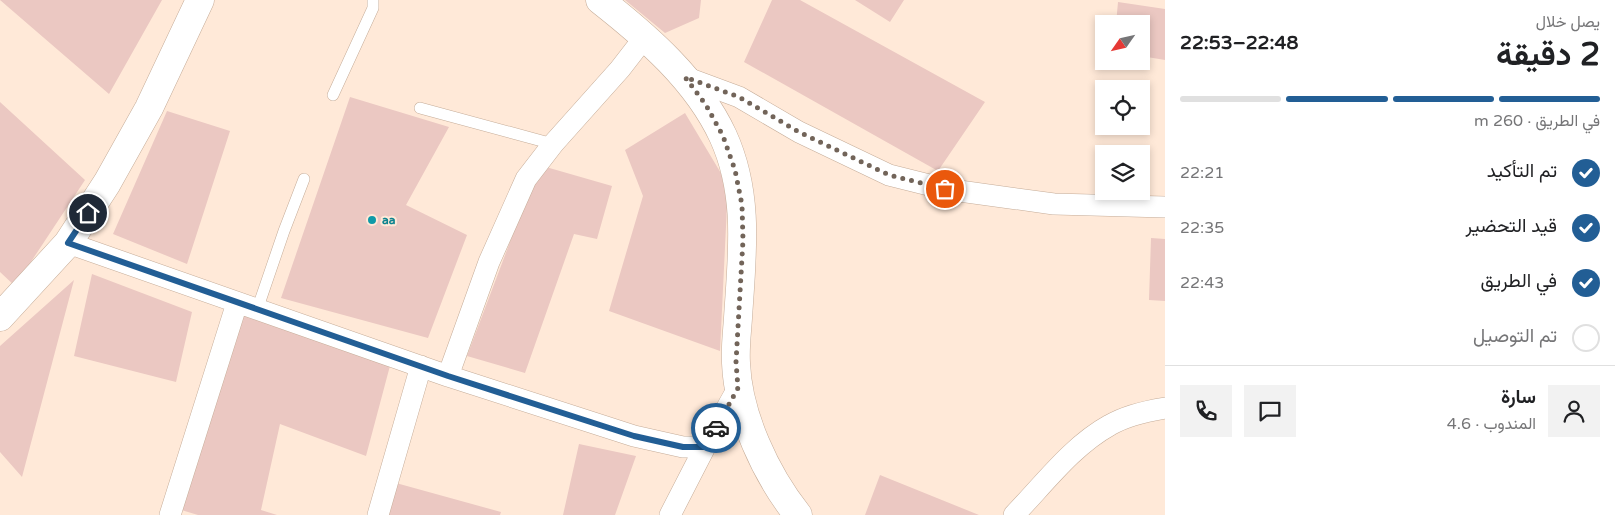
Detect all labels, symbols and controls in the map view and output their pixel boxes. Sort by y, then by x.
text: يصل خلال [1536,12,1600,32]
north arrow [1095,15,1150,70]
map controls [1095,15,1150,200]
text: 22:48–22:53 [1180,32,1298,54]
text: 2 دقيقة [1496,36,1600,74]
button: locate [1095,80,1150,135]
text: في الطريق · 260 m [1474,111,1600,131]
button: layers [1095,145,1150,200]
icon: check [1572,159,1600,187]
text: تم التأكيد [1487,160,1557,182]
text: 22:21 [1180,163,1224,183]
pin [924,168,966,210]
icon: bag [931,175,959,203]
pin [67,192,109,234]
icon: home [74,199,102,227]
place label: aa [382,213,396,227]
marker: aa [366,214,378,226]
icon: check [1572,214,1600,242]
text: قيد التحضير [1466,215,1557,237]
text: 22:35 [1180,218,1224,238]
icon: check [1572,269,1600,297]
text: في الطريق [1480,270,1557,292]
text: 22:43 [1180,273,1224,293]
text: تم التوصيل [1473,325,1557,347]
button: phone [1180,385,1232,437]
button: chat [1244,385,1296,437]
button: person [1548,385,1600,437]
text: سارة [1501,386,1536,408]
courier [691,403,741,453]
icon: car [702,414,730,442]
text: المندوب · 4.6 [1447,414,1536,434]

